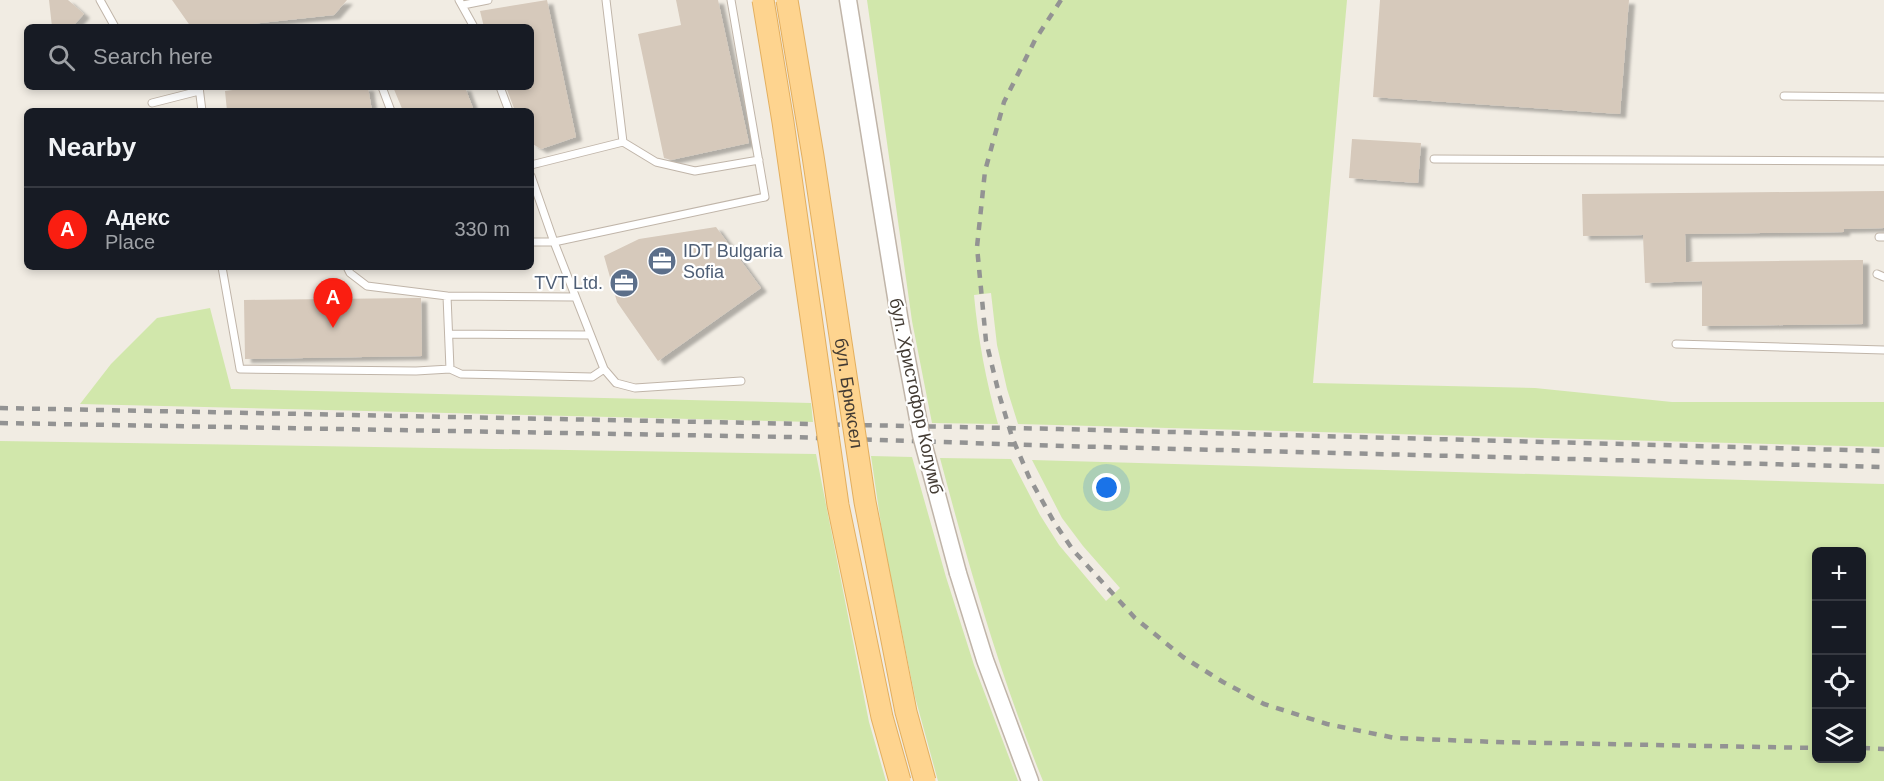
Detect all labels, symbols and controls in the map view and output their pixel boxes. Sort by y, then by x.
search box [24,24,534,90]
icon: search [45,41,78,74]
text: Search here [93,44,213,69]
text: Nearby [48,132,136,162]
text: Адекс [105,205,170,230]
text: A [60,218,75,240]
text: 330 m [454,218,510,240]
text: Place [105,231,155,253]
place label: IDT Bulgaria Sofia [683,241,784,282]
office icon: IDT Bulgaria Sofia [646,245,678,277]
office icon: TVT Ltd. [608,267,640,299]
place label: TVT Ltd. [534,273,603,293]
pin: A [314,278,352,328]
street label: бул. Христофор Колумб [885,296,947,496]
street label: бул. Брюксел [830,337,867,450]
your location [1092,473,1121,502]
map controls [1812,547,1866,763]
button: + [1812,547,1866,601]
button: − [1812,601,1866,655]
button: locate [1812,655,1866,709]
button: layers [1812,709,1866,763]

